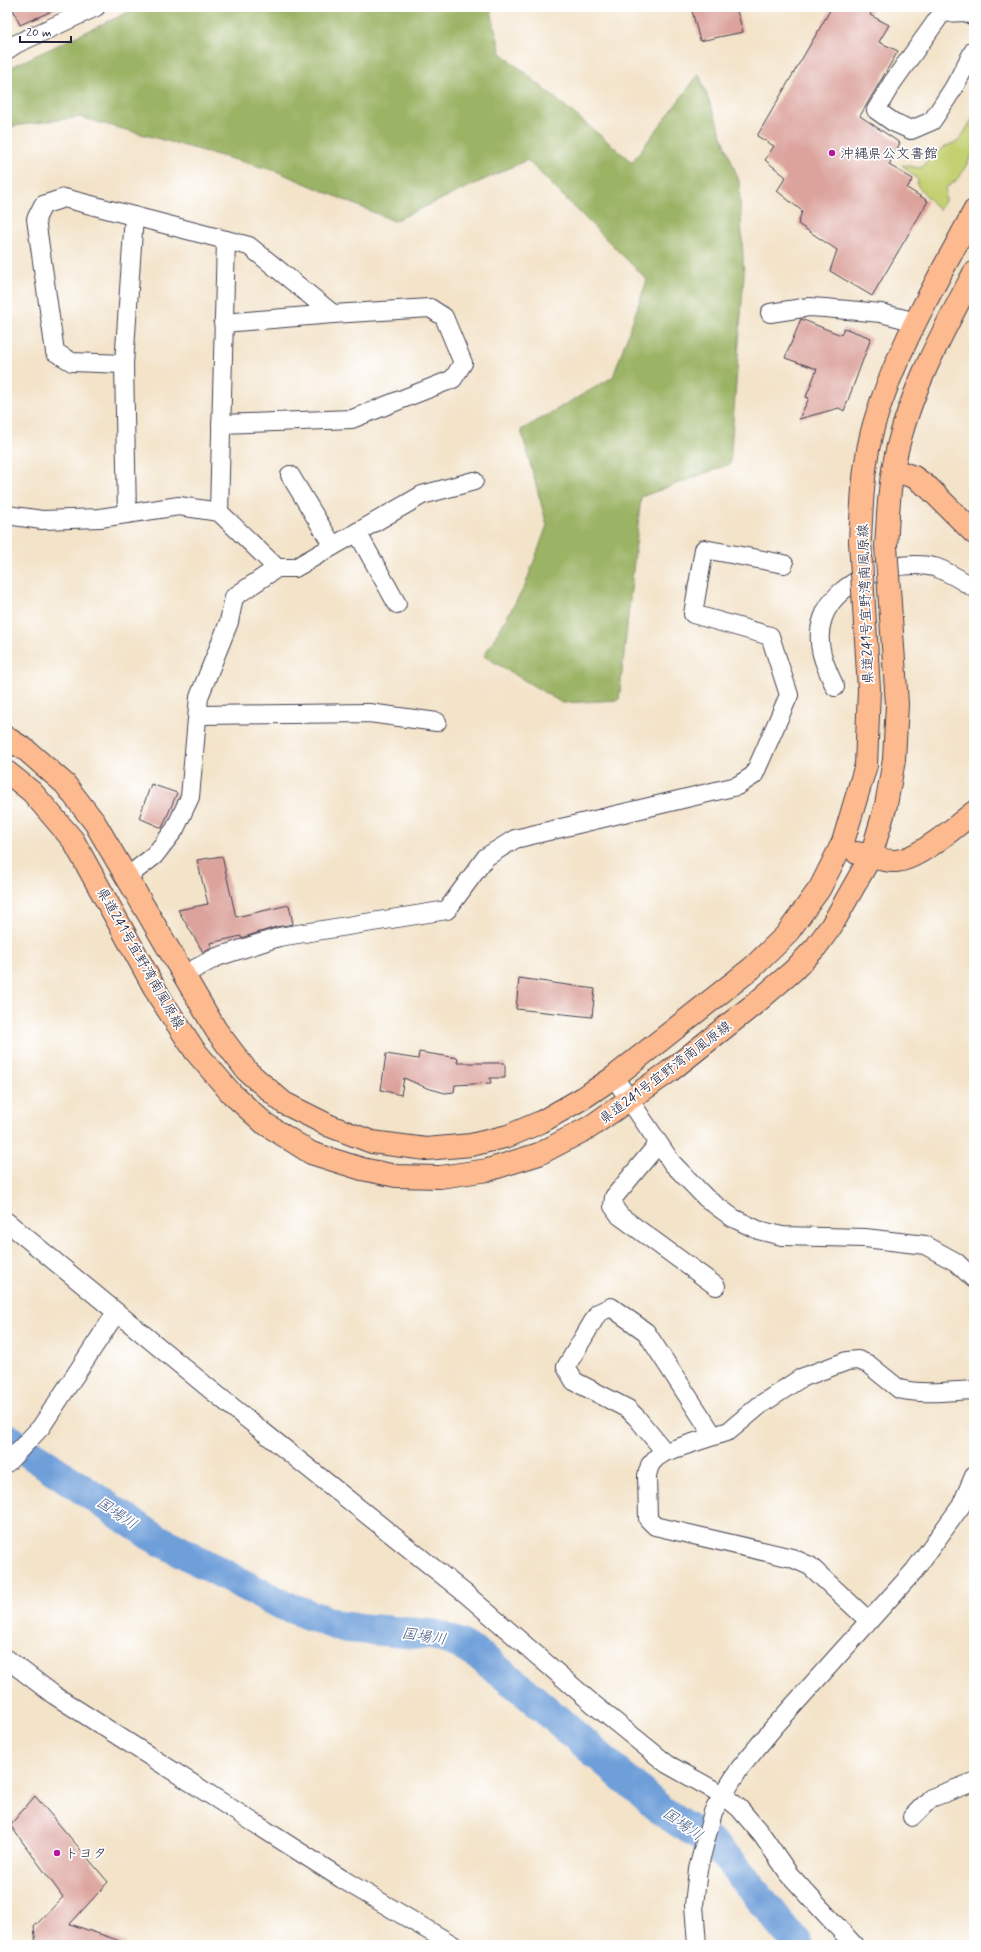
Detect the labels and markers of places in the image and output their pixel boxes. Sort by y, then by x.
place label: 沖縄県公文書館 [840,145,938,163]
marker: 沖縄県公文書館 [827,148,837,158]
place label: トヨタ [65,1845,107,1863]
marker: トヨタ [52,1848,62,1858]

